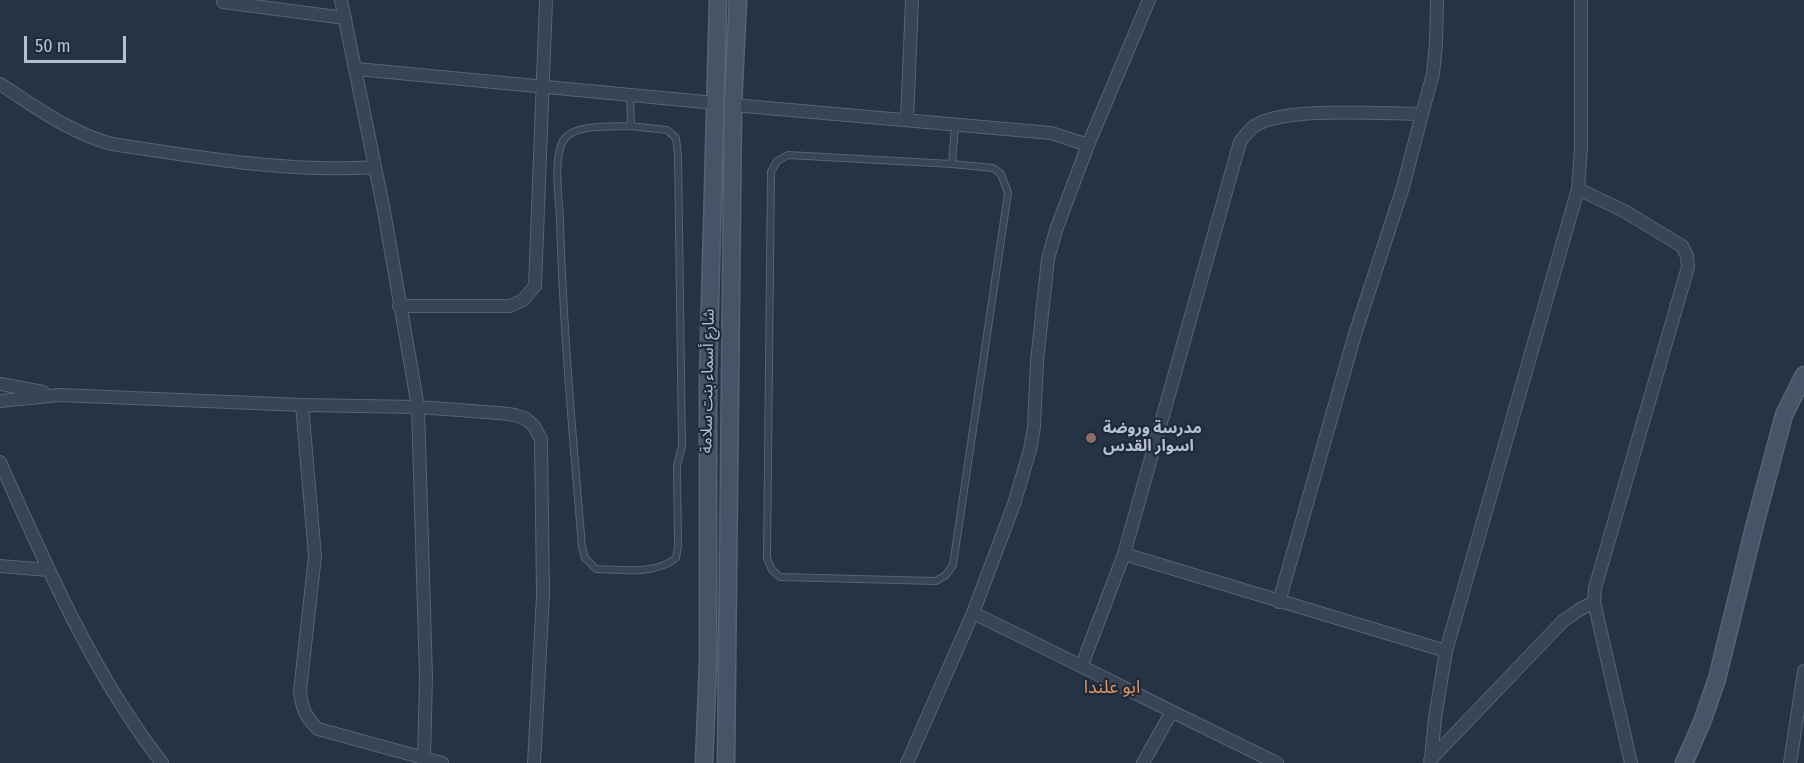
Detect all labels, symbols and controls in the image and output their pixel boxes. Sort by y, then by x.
scale bar [27,24,129,62]
text: 50 m [35,35,71,57]
street label: شارع أسماء بنت سلامة [697,308,719,454]
place label: مدرسة وروضة اسوار القدس [1103,419,1202,457]
marker: مدرسة وروضة اسوار القدس [1084,431,1098,445]
district label: ابو علندا [1084,677,1140,699]

